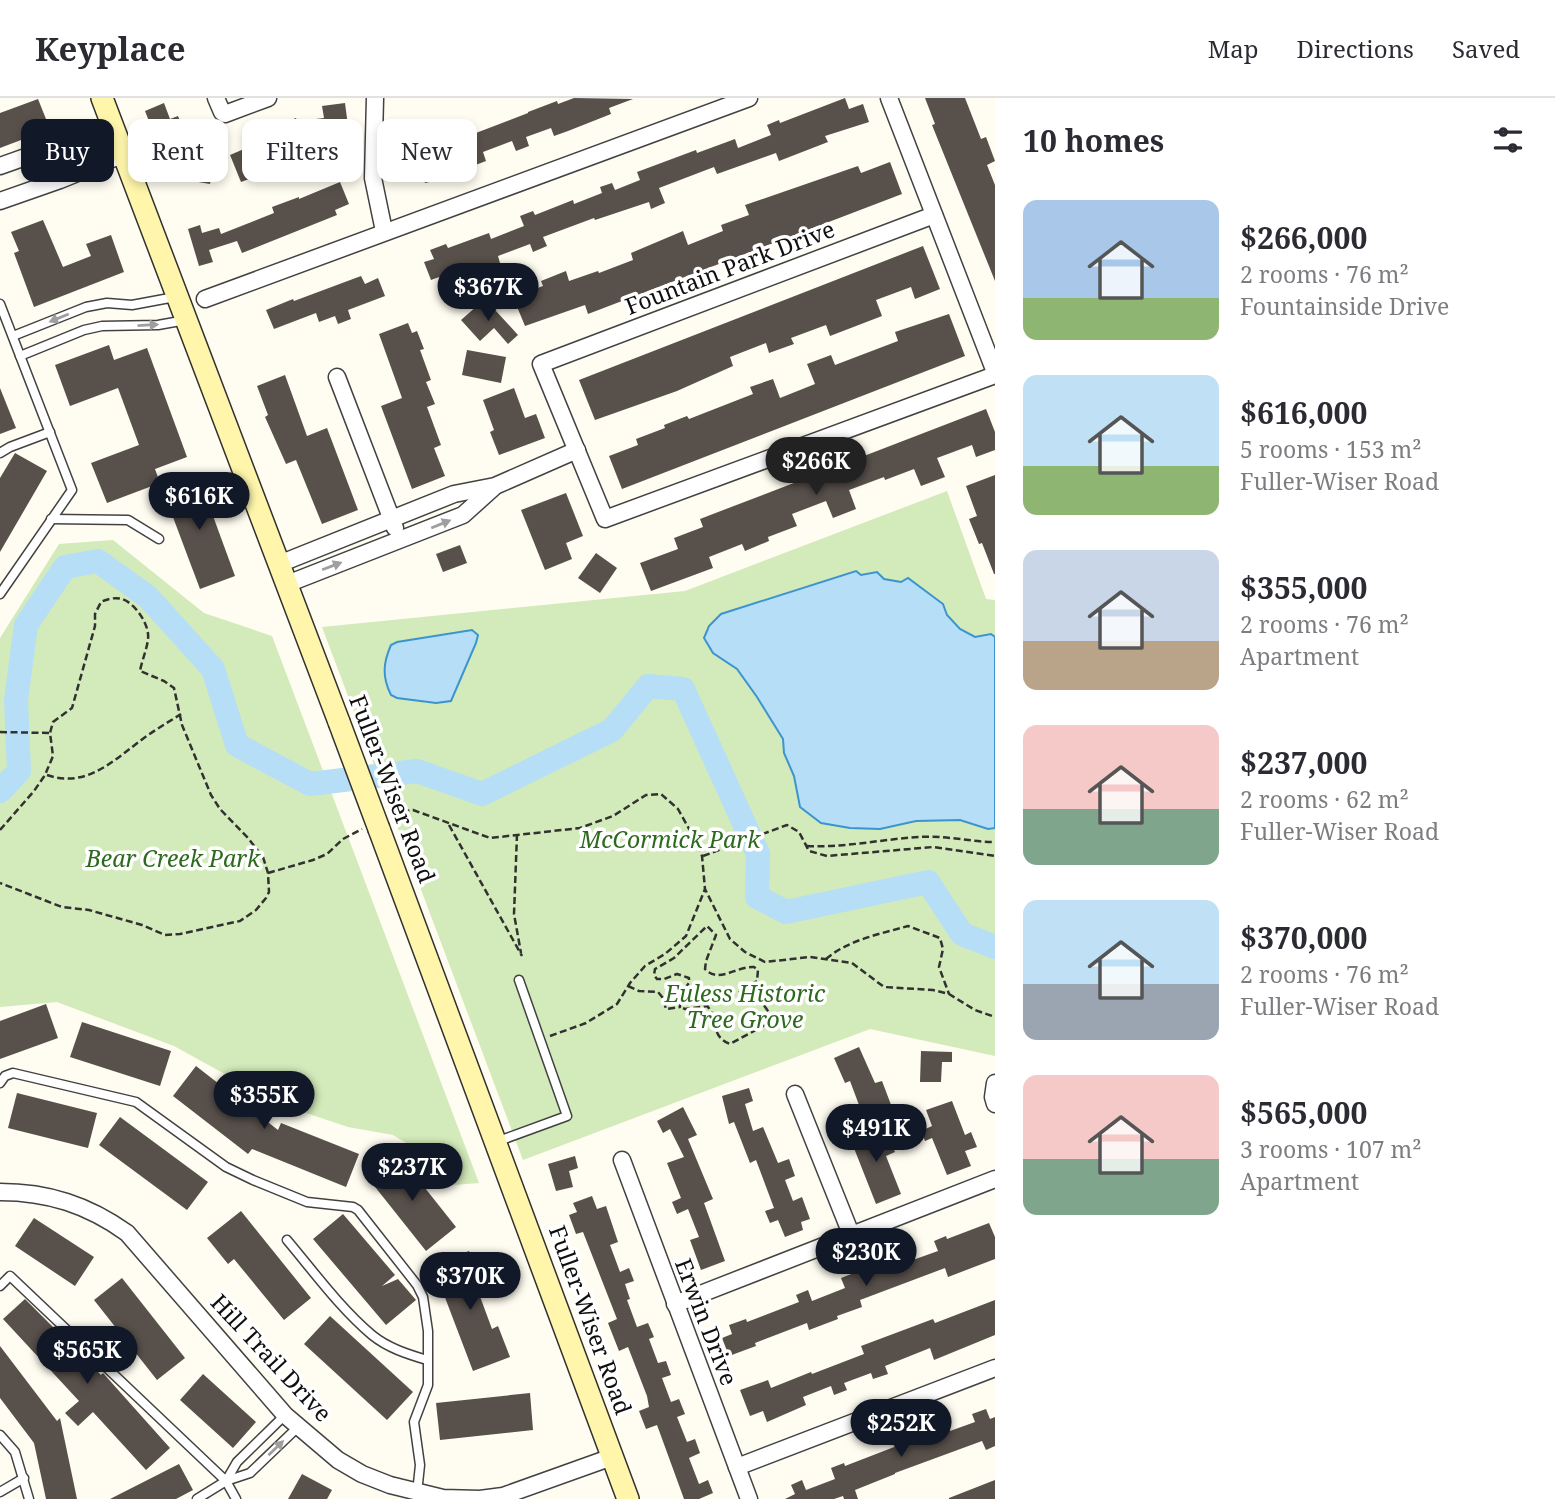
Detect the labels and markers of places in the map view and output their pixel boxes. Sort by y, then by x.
pin: $367K [439,264,537,323]
pin: $266K [767,438,865,497]
pin: $616K [150,472,248,532]
pin: $355K [215,1072,313,1131]
pin: $491K [827,1104,925,1164]
pin: $237K [363,1144,461,1203]
pin: $230K [817,1228,915,1288]
pin: $370K [421,1252,519,1312]
pin: $565K [38,1326,136,1386]
pin: $252K [852,1400,950,1459]

